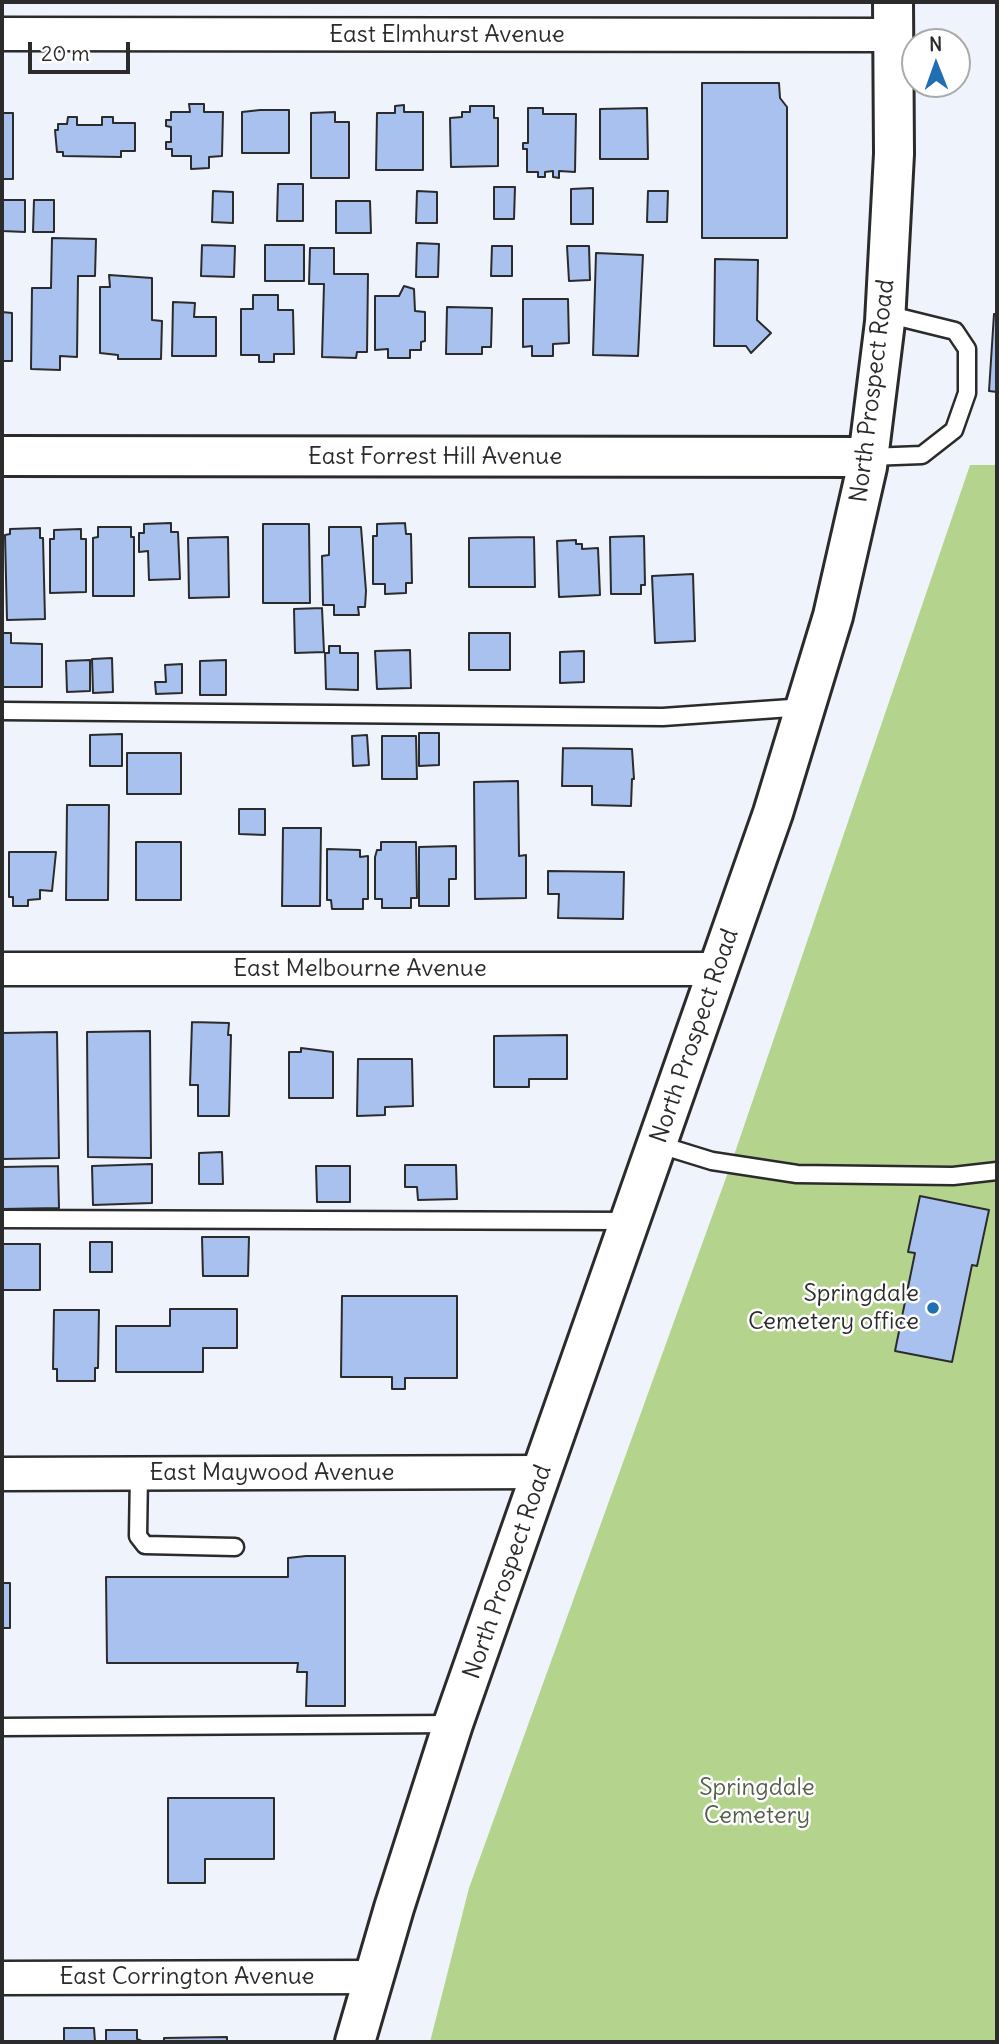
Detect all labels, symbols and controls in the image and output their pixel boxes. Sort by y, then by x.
street label: East Elmhurst Avenue [329,21,565,49]
scale bar [32,28,133,72]
north arrow [901,28,971,98]
text: N [929,32,942,56]
text: 20 m [41,40,90,67]
street label: North Prospect Road [845,278,901,504]
street label: East Forrest Hill Avenue [308,443,562,471]
street label: North Prospect Road [645,925,745,1147]
street label: East Melbourne Avenue [233,955,487,983]
place label: Springdale Cemetery office [748,1280,919,1336]
marker: Springdale Cemetery office [925,1300,941,1316]
street label: East Maywood Avenue [150,1459,394,1487]
street label: North Prospect Road [458,1461,558,1683]
park label: Springdale Cemetery [699,1774,815,1830]
street label: East Corrington Avenue [59,1963,315,1991]

